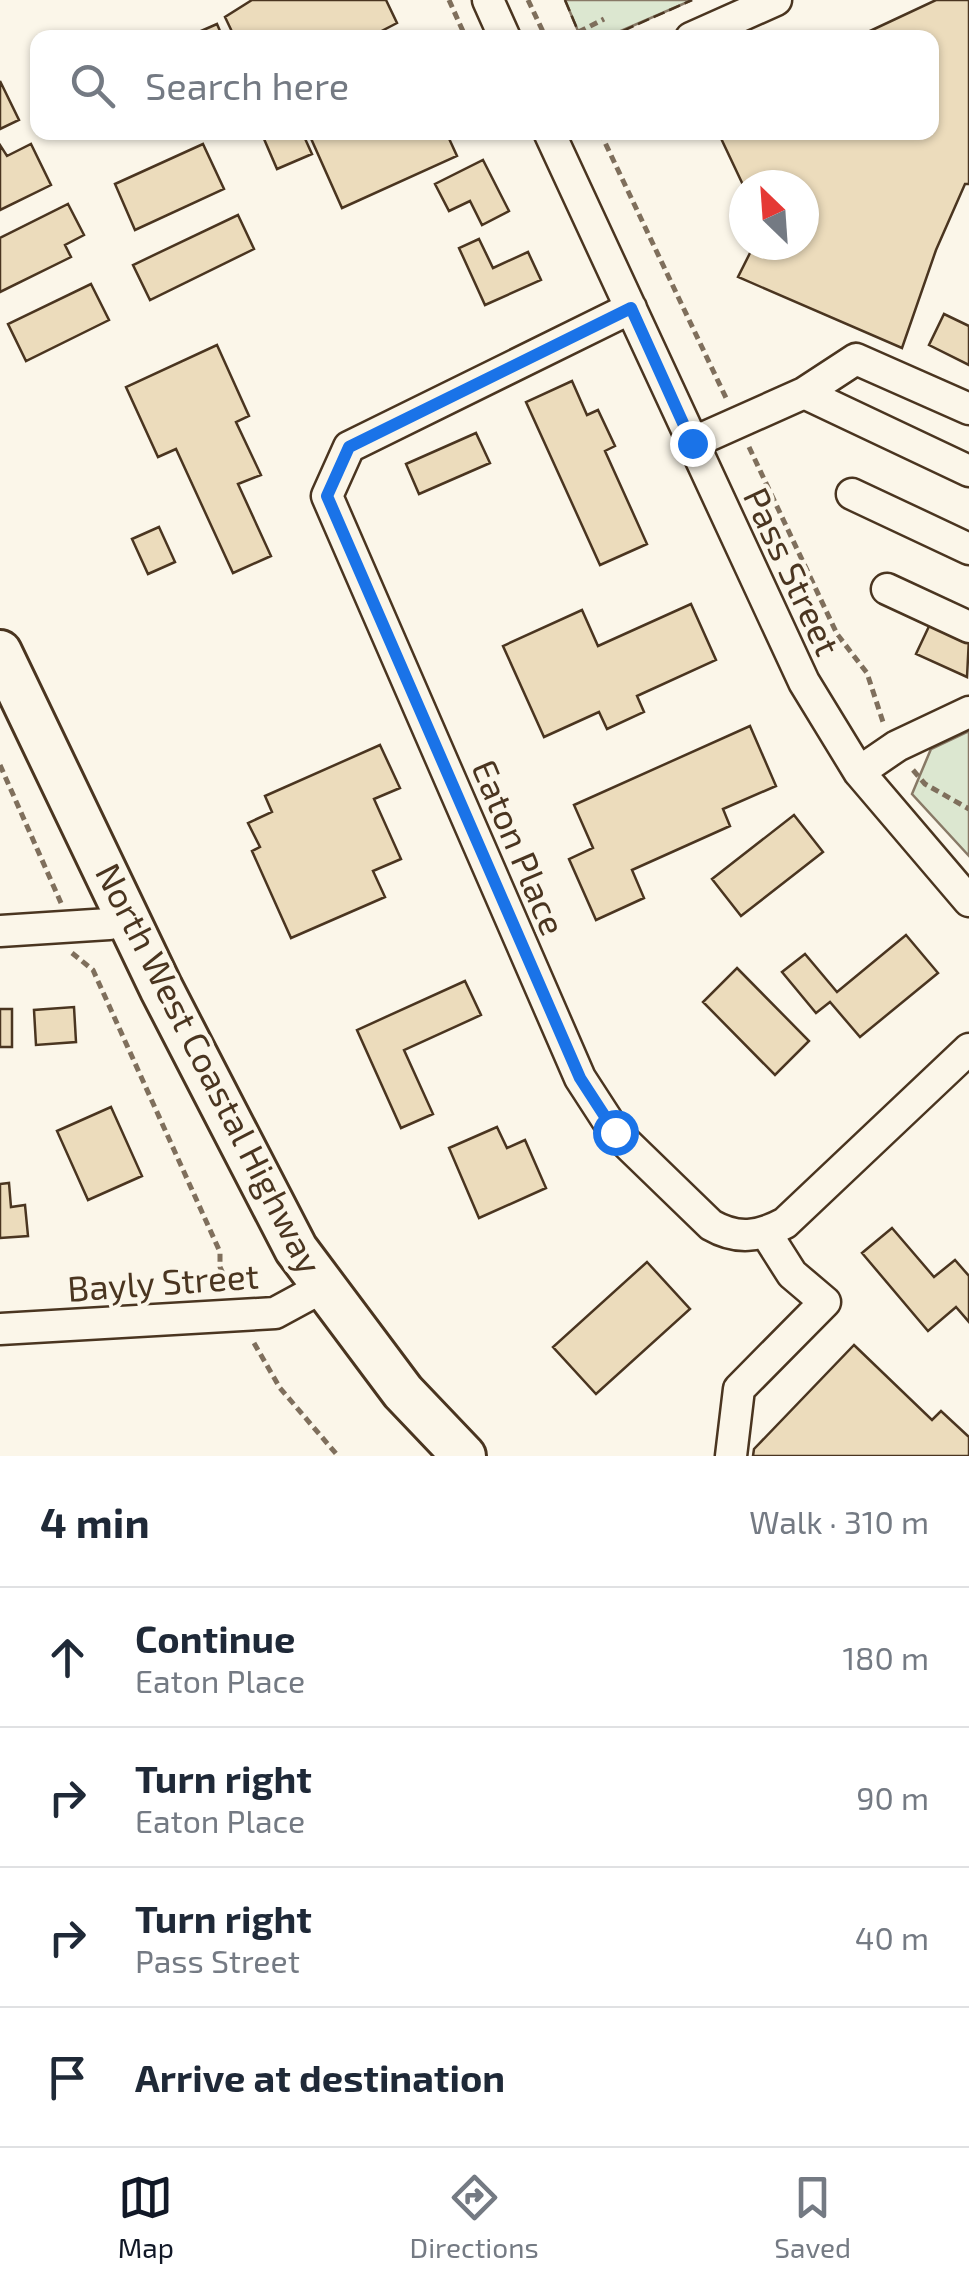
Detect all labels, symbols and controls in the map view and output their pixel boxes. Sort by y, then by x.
search box [30,30,939,140]
icon: search [65,58,120,113]
text: Search here [145,62,349,108]
north arrow [729,170,819,260]
route end [670,421,716,467]
street label: Pass Street [736,480,850,662]
street label: Eaton Place [464,753,576,941]
street label: North West Coastal Highway [88,856,332,1280]
route start [593,1110,639,1156]
street label: Bayly Street [66,1253,260,1309]
text: 4 min [40,1496,150,1546]
text: Walk · 310 m [749,1502,929,1540]
text: Continue [135,1615,295,1661]
icon: ahead [40,1630,95,1685]
text: 180 m [842,1638,929,1676]
text: Eaton Place [135,1661,305,1699]
text: Turn right [135,1755,312,1801]
icon: right [40,1770,95,1825]
text: 90 m [856,1778,929,1816]
text: Eaton Place [135,1801,305,1839]
text: Turn right [135,1895,312,1941]
icon: right [40,1910,95,1965]
text: 40 m [855,1918,929,1956]
text: Pass Street [135,1941,300,1979]
icon: arrive [40,2050,95,2105]
text: Arrive at destination [135,2054,505,2100]
tab: Map [118,2170,174,2264]
tab: Directions [410,2170,539,2264]
tab: Saved [774,2170,851,2264]

